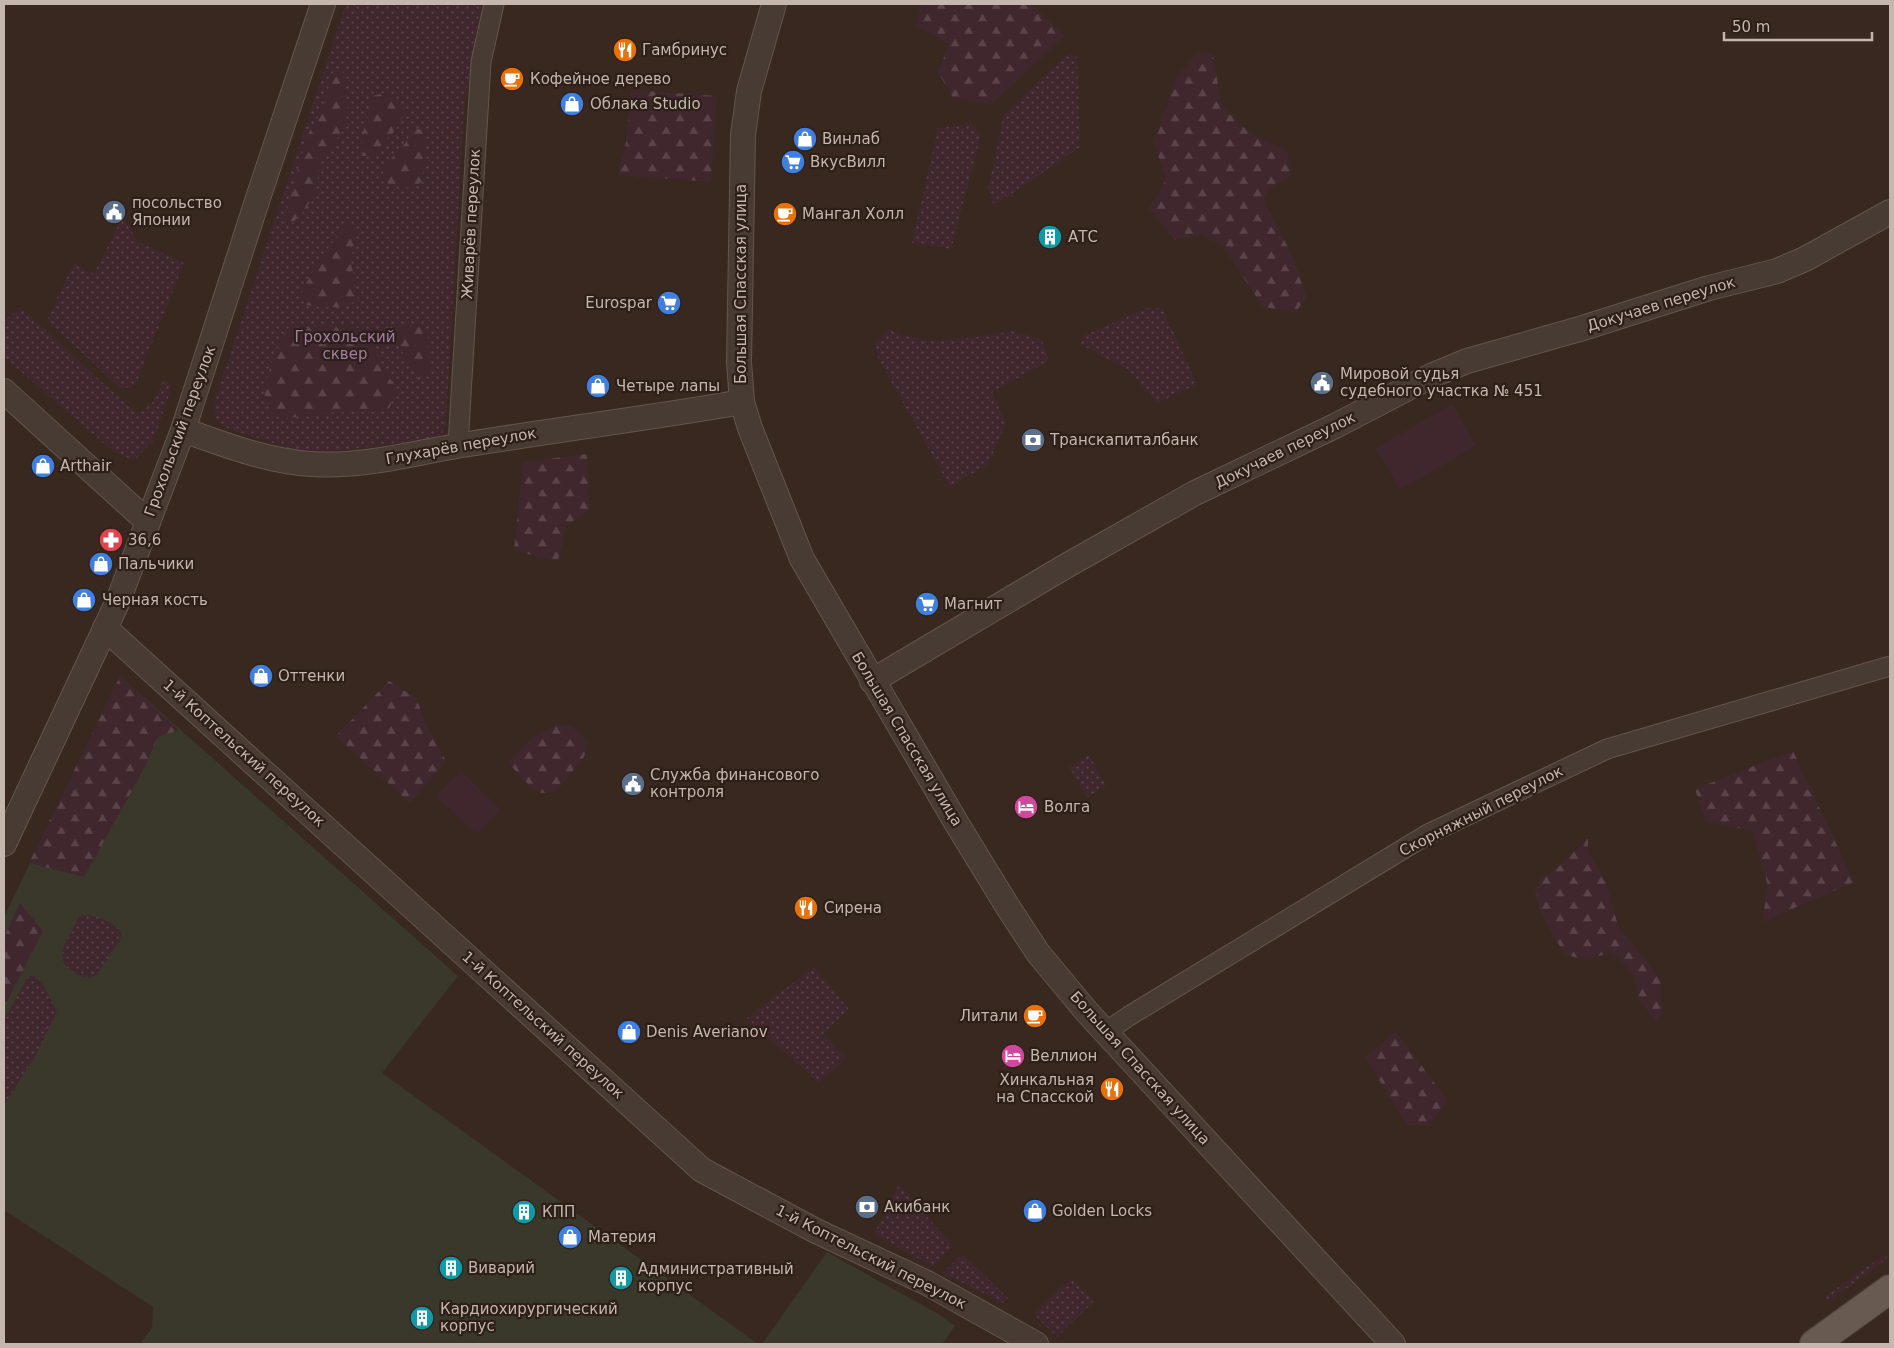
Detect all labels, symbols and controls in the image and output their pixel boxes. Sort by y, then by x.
scale bar [1724,10,1872,42]
text: 50 m [1732,18,1770,36]
restaurant icon: Гамбринус [612,37,638,63]
place label: Гамбринус [642,41,727,59]
cafe icon: Кофейное дерево [499,66,525,92]
place label: Кофейное дерево [530,70,671,88]
shop icon: Облака Studio [559,91,585,117]
place label: Облака Studio [590,95,701,113]
shop icon: Винлаб [792,126,818,152]
place label: Винлаб [822,130,880,148]
street label: Живарёв переулок [458,148,484,300]
supermarket icon: ВкусВилл [780,149,806,175]
place label: ВкусВилл [810,153,886,171]
street label: Большая Спасская улица [732,184,750,384]
place label: посольство Японии [132,194,222,229]
public building icon: посольство Японии [101,199,127,225]
cafe icon: Мангал Холл [772,201,798,227]
place label: Мангал Холл [802,205,904,223]
building icon: АТС [1037,224,1063,250]
place label: АТС [1068,228,1098,246]
street label: Докучаев переулок [1585,273,1737,335]
supermarket icon: Eurospar [656,290,682,316]
place label: Eurospar [585,294,653,312]
park label: Грохольский сквер [294,328,396,363]
street label: Грохольский переулок [141,343,219,519]
place label: Мировой судья судебного участка № 451 [1340,365,1543,400]
public building icon: Мировой судья судебного участка № 451 [1309,370,1335,396]
shop icon: Четыре лапы [585,373,611,399]
place label: Четыре лапы [616,377,720,395]
street label: Докучаев переулок [1212,408,1358,492]
street label: Глухарёв переулок [384,424,538,468]
bank icon: Транскапиталбанк [1020,427,1046,453]
place label: Транскапиталбанк [1049,431,1199,449]
shop icon: Arthair [30,453,56,479]
place label: Arthair [60,457,112,475]
pharmacy icon: 36,6 [98,527,124,553]
place label: 36,6 [128,531,161,549]
shop icon: Пальчики [88,551,114,577]
place label: Пальчики [118,555,194,573]
shop icon: Черная кость [71,587,97,613]
place label: Черная кость [102,591,208,609]
supermarket icon: Магнит [914,591,940,617]
place label: Магнит [944,595,1003,613]
street label: Большая Спасская улица [848,649,966,829]
shop icon: Оттенки [248,663,274,689]
place label: Оттенки [278,667,345,685]
street label: 1-й Коптельский переулок [159,676,329,830]
street label: Скорняжный переулок [1396,762,1566,860]
place label: Служба финансового контроля [650,766,820,801]
public building icon: Служба финансового контроля [620,771,646,797]
hotel icon: Волга [1013,794,1039,820]
place label: Волга [1044,798,1090,816]
restaurant icon: Сирена [793,895,819,921]
place label: Сирена [824,899,882,917]
street label: 1-й Коптельский переулок [458,948,628,1102]
street label: Большая Спасская улица [1066,988,1214,1148]
cafe icon: Литали [1022,1003,1048,1029]
place label: Литали [960,1007,1018,1025]
shop icon: Denis Averianov [616,1019,642,1045]
place label: Denis Averianov [646,1023,768,1041]
hotel icon: Веллион [1000,1043,1026,1069]
place label: Веллион [1030,1047,1097,1065]
place label: Хинкальная на Спасской [996,1071,1094,1106]
restaurant icon: Хинкальная на Спасской [1099,1076,1125,1102]
bank icon: Акибанк [854,1194,880,1220]
place label: Акибанк [884,1198,950,1216]
shop icon: Golden Locks [1022,1198,1048,1224]
building icon: КПП [511,1199,537,1225]
street label: 1-й Коптельский переулок [773,1201,969,1313]
place label: Golden Locks [1052,1202,1152,1220]
place label: КПП [542,1203,575,1221]
shop icon: Материя [557,1224,583,1250]
place label: Материя [588,1228,656,1246]
building icon: Виварий [438,1255,464,1281]
place label: Виварий [468,1259,535,1277]
place label: Административный корпус [638,1260,794,1295]
building icon: Административный корпус [608,1265,634,1291]
place label: Кардиохирургический корпус [440,1300,618,1335]
building icon: Кардиохирургический корпус [409,1305,435,1331]

